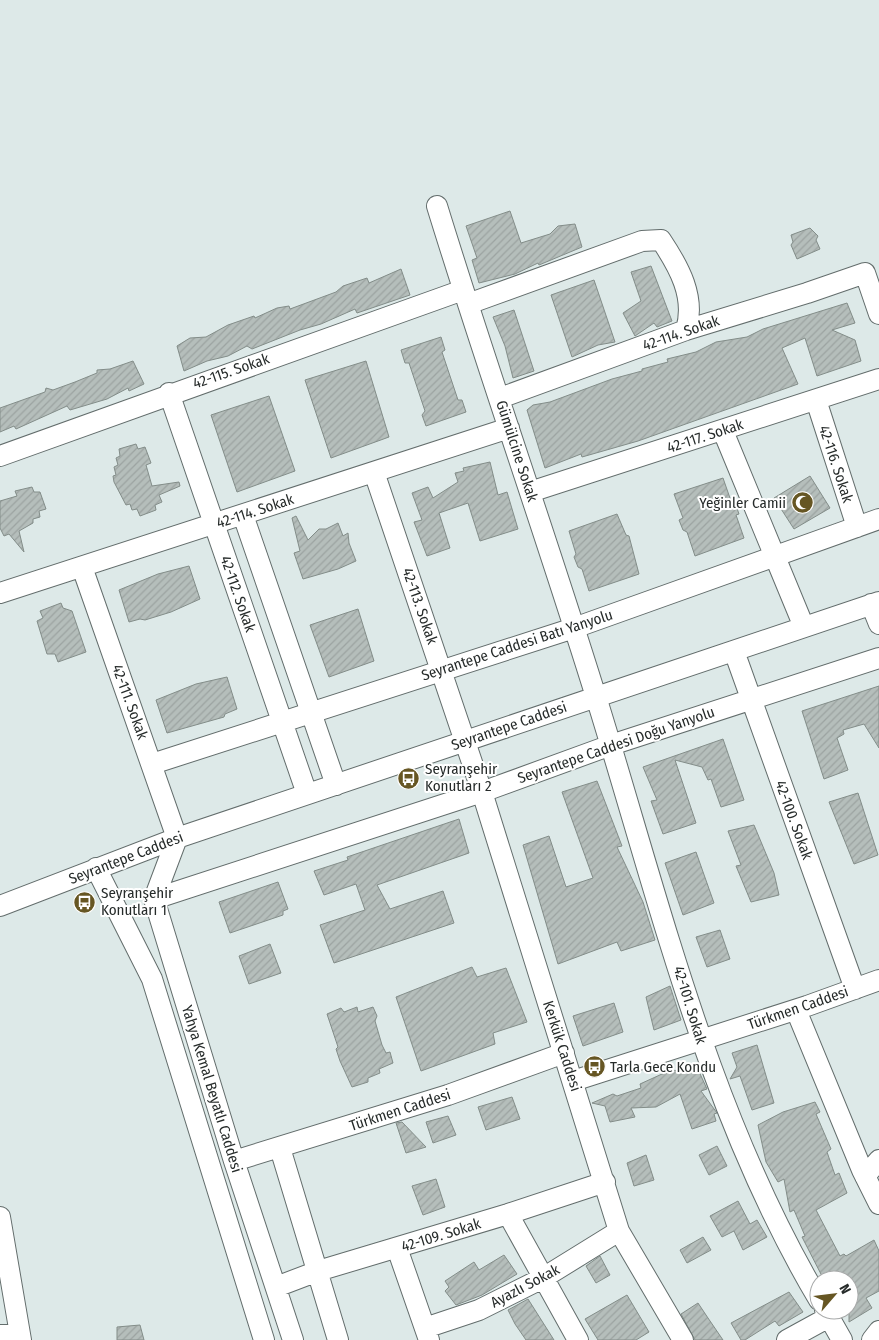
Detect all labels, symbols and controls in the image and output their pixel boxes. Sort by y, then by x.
street label: 42-114. Sokak [640,311,722,355]
street label: 42-115. Sokak [190,350,272,392]
street label: Gümülcine Sokak [492,398,542,504]
street label: 42-117. Sokak [665,415,745,457]
street label: 42-116. Sokak [815,423,857,505]
street label: 42-114. Sokak [214,490,296,532]
mosque icon: Yeğinler Camii [790,491,814,515]
place label: Yeğinler Camii [699,494,786,512]
street label: 42-112. Sokak [217,554,259,634]
street label: 42-113. Sokak [399,565,441,647]
street label: Seyrantepe Caddesi Batı Yanyolu [419,606,615,684]
street label: 42-111. Sokak [108,662,152,742]
street label: Seyrantepe Caddesi [449,698,569,754]
street label: Seyrantepe Caddesi Doğu Yanyolu [515,703,717,787]
place label: Seyranşehir Konutları 2 [425,760,498,795]
bus stop icon: Seyranşehir Konutları 2 [397,766,421,790]
street label: 42-100. Sokak [771,778,817,862]
street label: Seyrantepe Caddesi [66,828,186,888]
place label: Seyranşehir Konutları 1 [101,884,174,919]
bus stop icon: Seyranşehir Konutları 1 [73,890,97,914]
street label: 42-101. Sokak [670,964,710,1046]
street label: Türkmen Caddesi [745,982,851,1034]
street label: Kerkük Caddesi [539,998,585,1094]
street label: Yahya Kemal Beyatlı Caddesi [178,1003,246,1175]
bus stop icon: Tarla Gece Kondu [582,1055,606,1079]
place label: Tarla Gece Kondu [610,1058,716,1076]
street label: Türkmen Caddesi [347,1085,453,1135]
street label: 42-109. Sokak [399,1214,483,1256]
street label: Ayazlı Sokak [488,1260,562,1312]
north arrow [809,1270,859,1320]
text: N [836,1281,855,1297]

